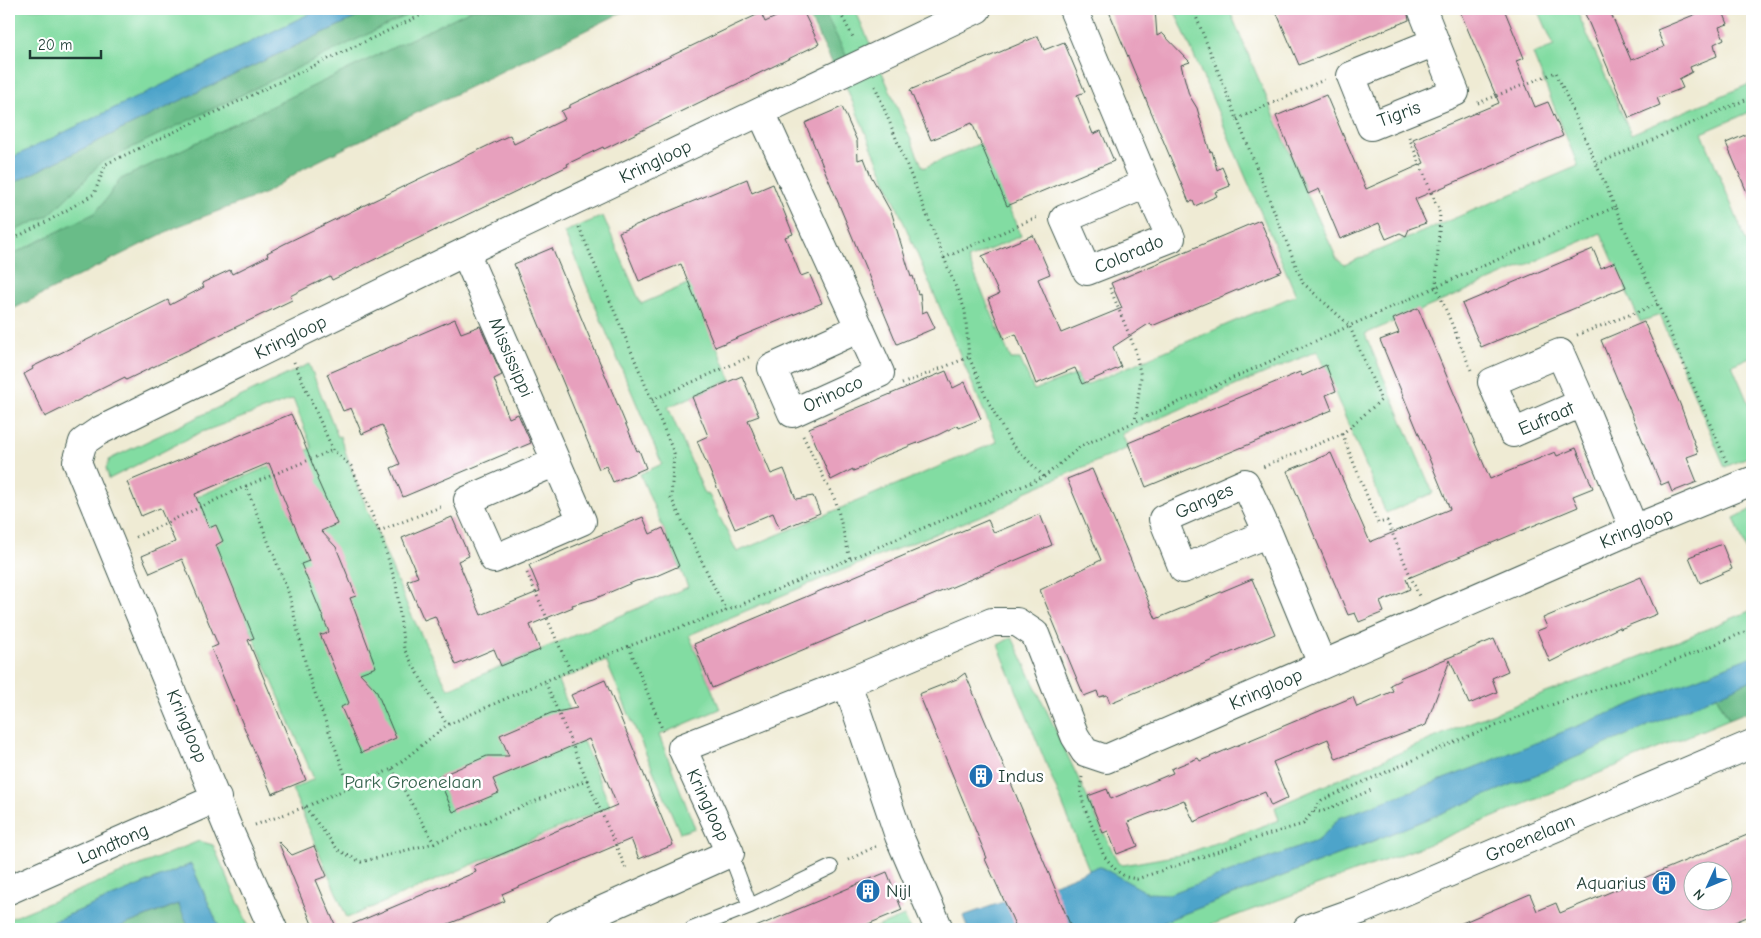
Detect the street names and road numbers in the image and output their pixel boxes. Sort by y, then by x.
street label: Tigris [1375,96,1424,132]
street label: Kringloop [616,135,695,188]
street label: Colorado [1091,230,1167,278]
street label: Kringloop [251,310,330,364]
street label: Mississippi [484,314,538,401]
street label: Orinoco [799,371,867,417]
street label: Eufraat [1515,397,1578,440]
street label: Ganges [1171,478,1237,524]
street label: Kringloop [1596,503,1676,554]
street label: Kringloop [1226,664,1306,715]
street label: Kringloop [162,686,212,766]
street label: Kringloop [682,765,734,845]
street label: Groenelaan [1482,809,1578,867]
street label: Landtong [74,819,152,869]

